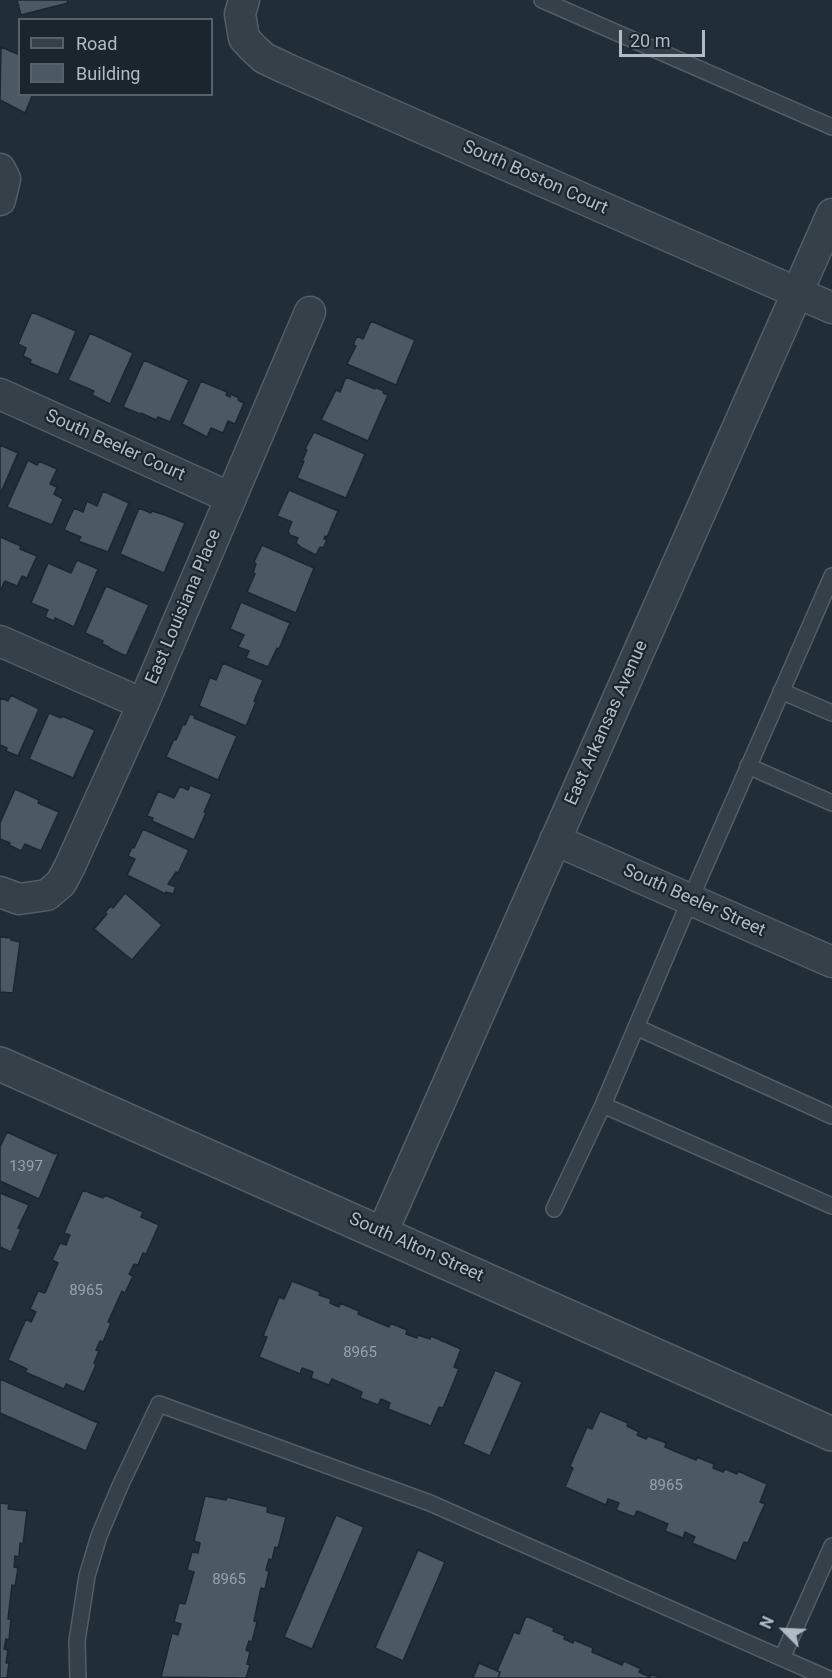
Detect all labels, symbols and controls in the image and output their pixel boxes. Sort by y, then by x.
legend [18,18,213,96]
scale bar [622,18,708,56]
text: 20 m [630,30,670,51]
text: Road [76,33,117,54]
text: Building [76,63,140,84]
street label: South Boston Court [459,136,611,220]
street label: South Beeler Court [42,406,188,486]
street label: East Louisiana Place [142,526,226,688]
street label: East Arkansas Avenue [561,637,653,809]
street label: South Beeler Street [620,860,768,942]
house number: 1397 [9,1158,43,1176]
street label: South Alton Street [345,1209,487,1287]
house number: 8965 [69,1282,103,1300]
house number: 8965 [343,1344,377,1362]
house number: 8965 [649,1477,683,1495]
house number: 8965 [212,1571,246,1589]
north arrow [754,1600,814,1660]
text: N [756,1613,778,1632]

